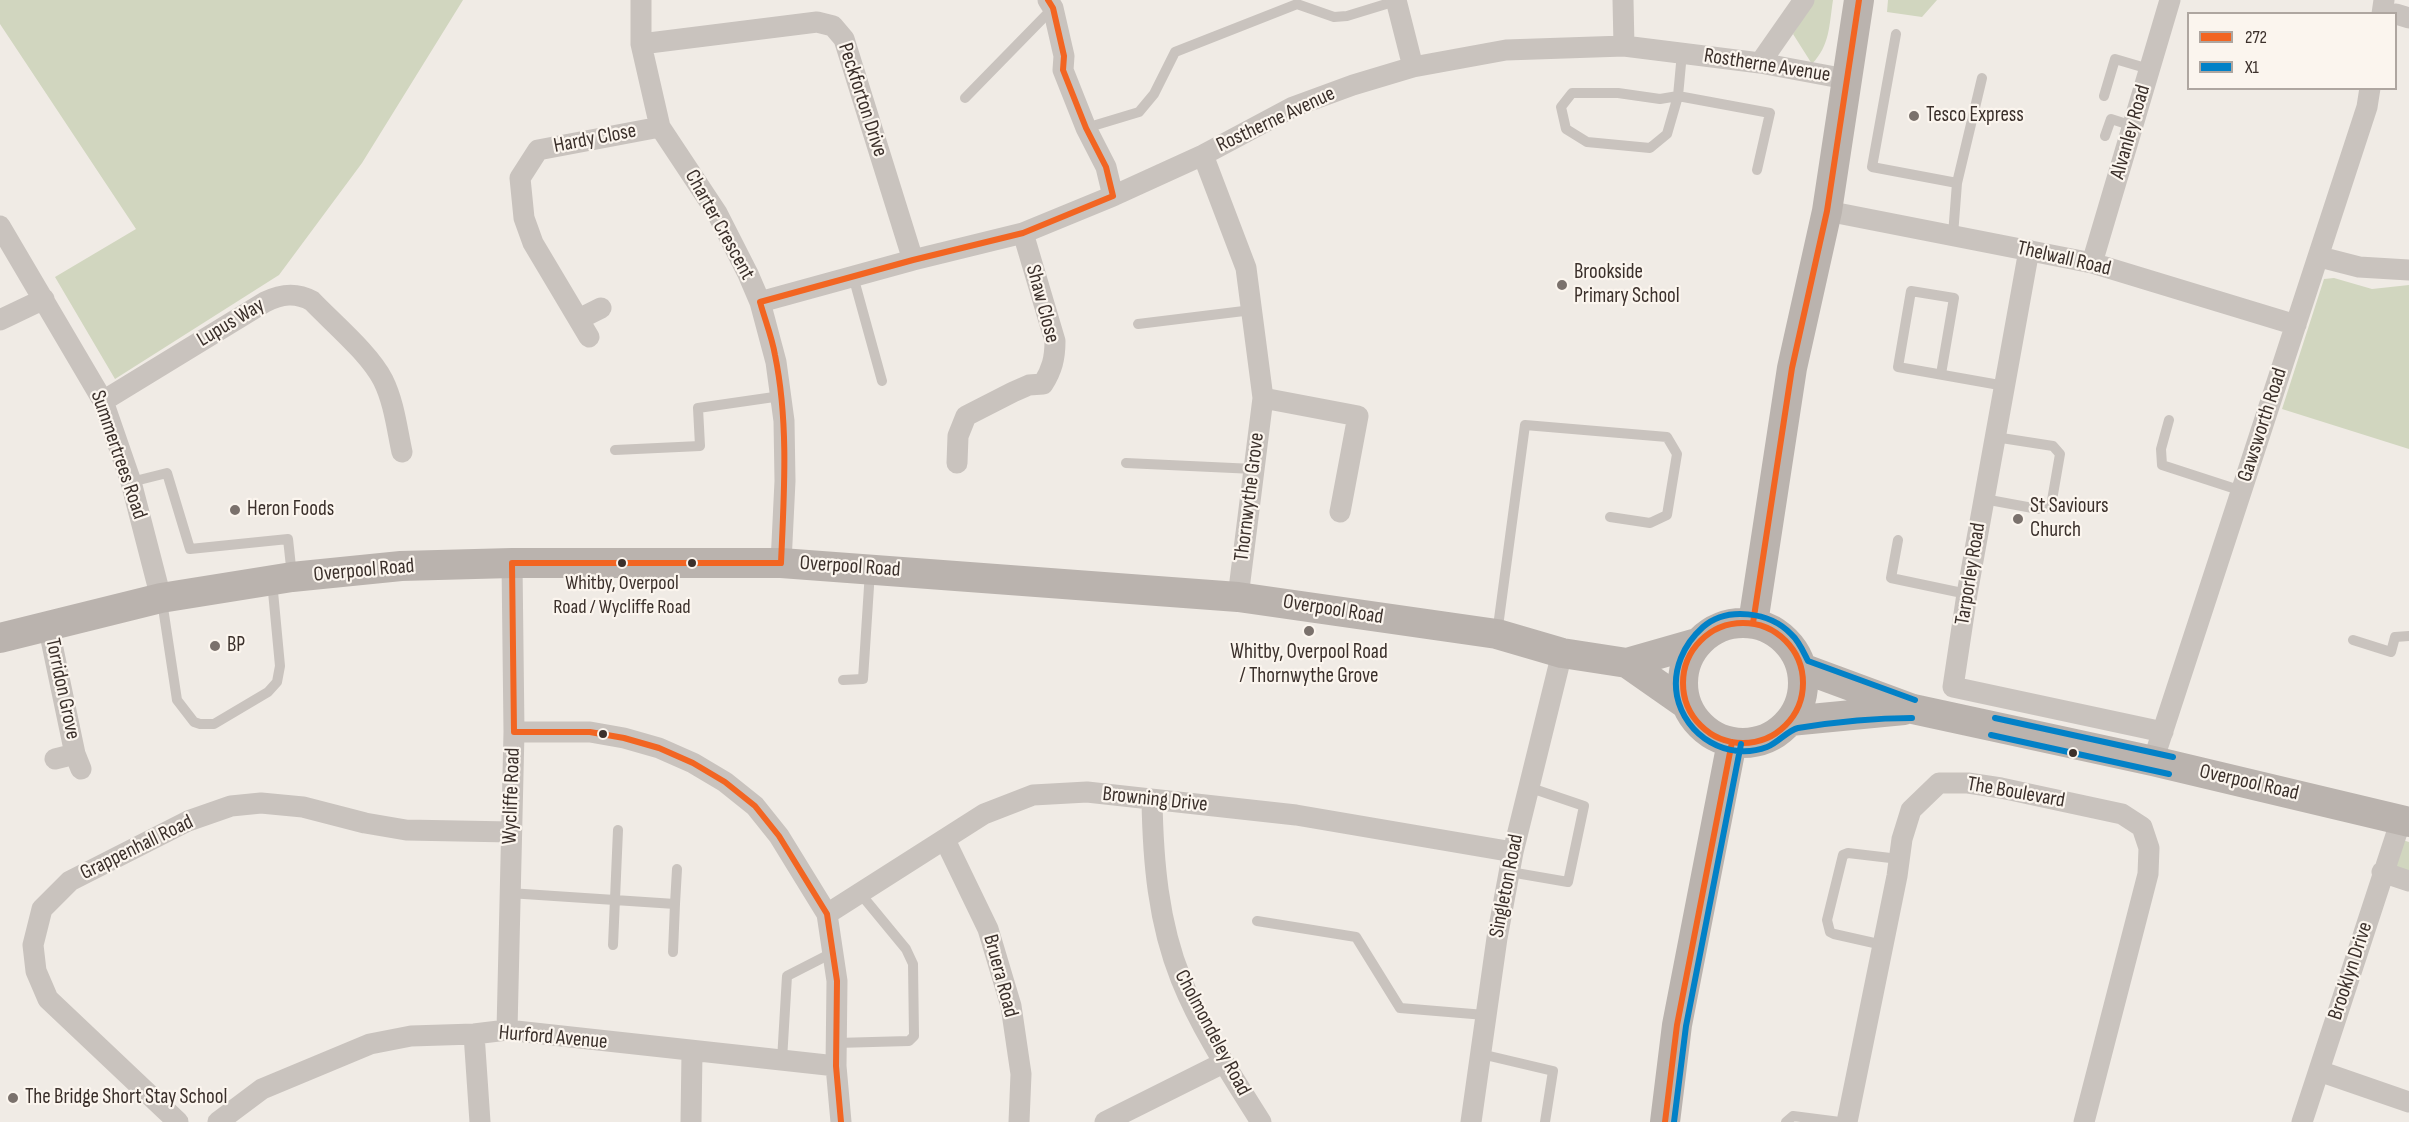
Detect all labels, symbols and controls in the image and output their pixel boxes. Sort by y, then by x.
legend [2187,12,2397,90]
text: 272 [2245,27,2267,48]
street label: Peckforton Drive [832,40,892,160]
street label: Rostherne Avenue [1702,44,1832,88]
text: X1 [2245,57,2259,78]
street label: Rostherne Avenue [1213,82,1339,158]
street label: Alvanley Road [2106,82,2156,182]
place label: Tesco Express [1926,103,2024,129]
marker: Tesco Express [1907,109,1921,123]
street label: Hardy Close [552,119,638,159]
street label: Charter Crescent [678,166,760,284]
street label: Thelwall Road [2015,236,2113,282]
place label: Brookside Primary School [1574,260,1680,310]
street label: Shaw Close [1019,262,1065,346]
marker: Brookside Primary School [1555,278,1569,292]
street label: Lupus Way [193,293,269,353]
street label: Gawsworth Road [2233,365,2293,485]
street label: Summertrees Road [84,387,152,523]
street label: Thornwythe Grove [1230,431,1270,563]
place label: St Saviours Church [2030,494,2108,544]
place label: Heron Foods [247,497,334,523]
marker: Heron Foods [228,503,242,517]
marker: St Saviours Church [2011,512,2025,526]
street label: Tarporley Road [1950,521,1992,627]
street label: Overpool Road [799,551,901,583]
street label: Overpool Road [313,554,415,588]
marker: Whitby, Overpool Road / Wycliffe Road [616,557,628,569]
unlabelled marker [686,557,698,569]
place label: Whitby, Overpool Road / Wycliffe Road [553,572,691,619]
street label: Overpool Road [1281,590,1385,630]
marker: Whitby, Overpool Road / Thornwythe Grove [1302,624,1316,638]
place label: BP [227,633,245,659]
street label: Torridon Grove [39,636,85,742]
marker: BP [208,639,222,653]
place label: Whitby, Overpool Road / Thornwythe Grove [1230,640,1388,690]
unlabelled marker [597,728,609,740]
street label: Wycliffe Road [498,747,526,845]
unlabelled marker [2067,747,2079,759]
street label: Overpool Road [2197,759,2301,807]
street label: The Boulevard [1965,772,2067,814]
street label: Browning Drive [1101,782,1209,818]
street label: Grappenhall Road [77,810,197,886]
street label: Singleton Road [1485,832,1529,940]
street label: Brooklyn Drive [2323,919,2379,1023]
street label: Bruera Road [977,932,1023,1020]
street label: Cholmondeley Road [1168,966,1256,1100]
street label: Hurford Avenue [498,1021,608,1055]
place label: The Bridge Short Stay School [25,1085,227,1111]
marker: The Bridge Short Stay School [6,1091,20,1105]

